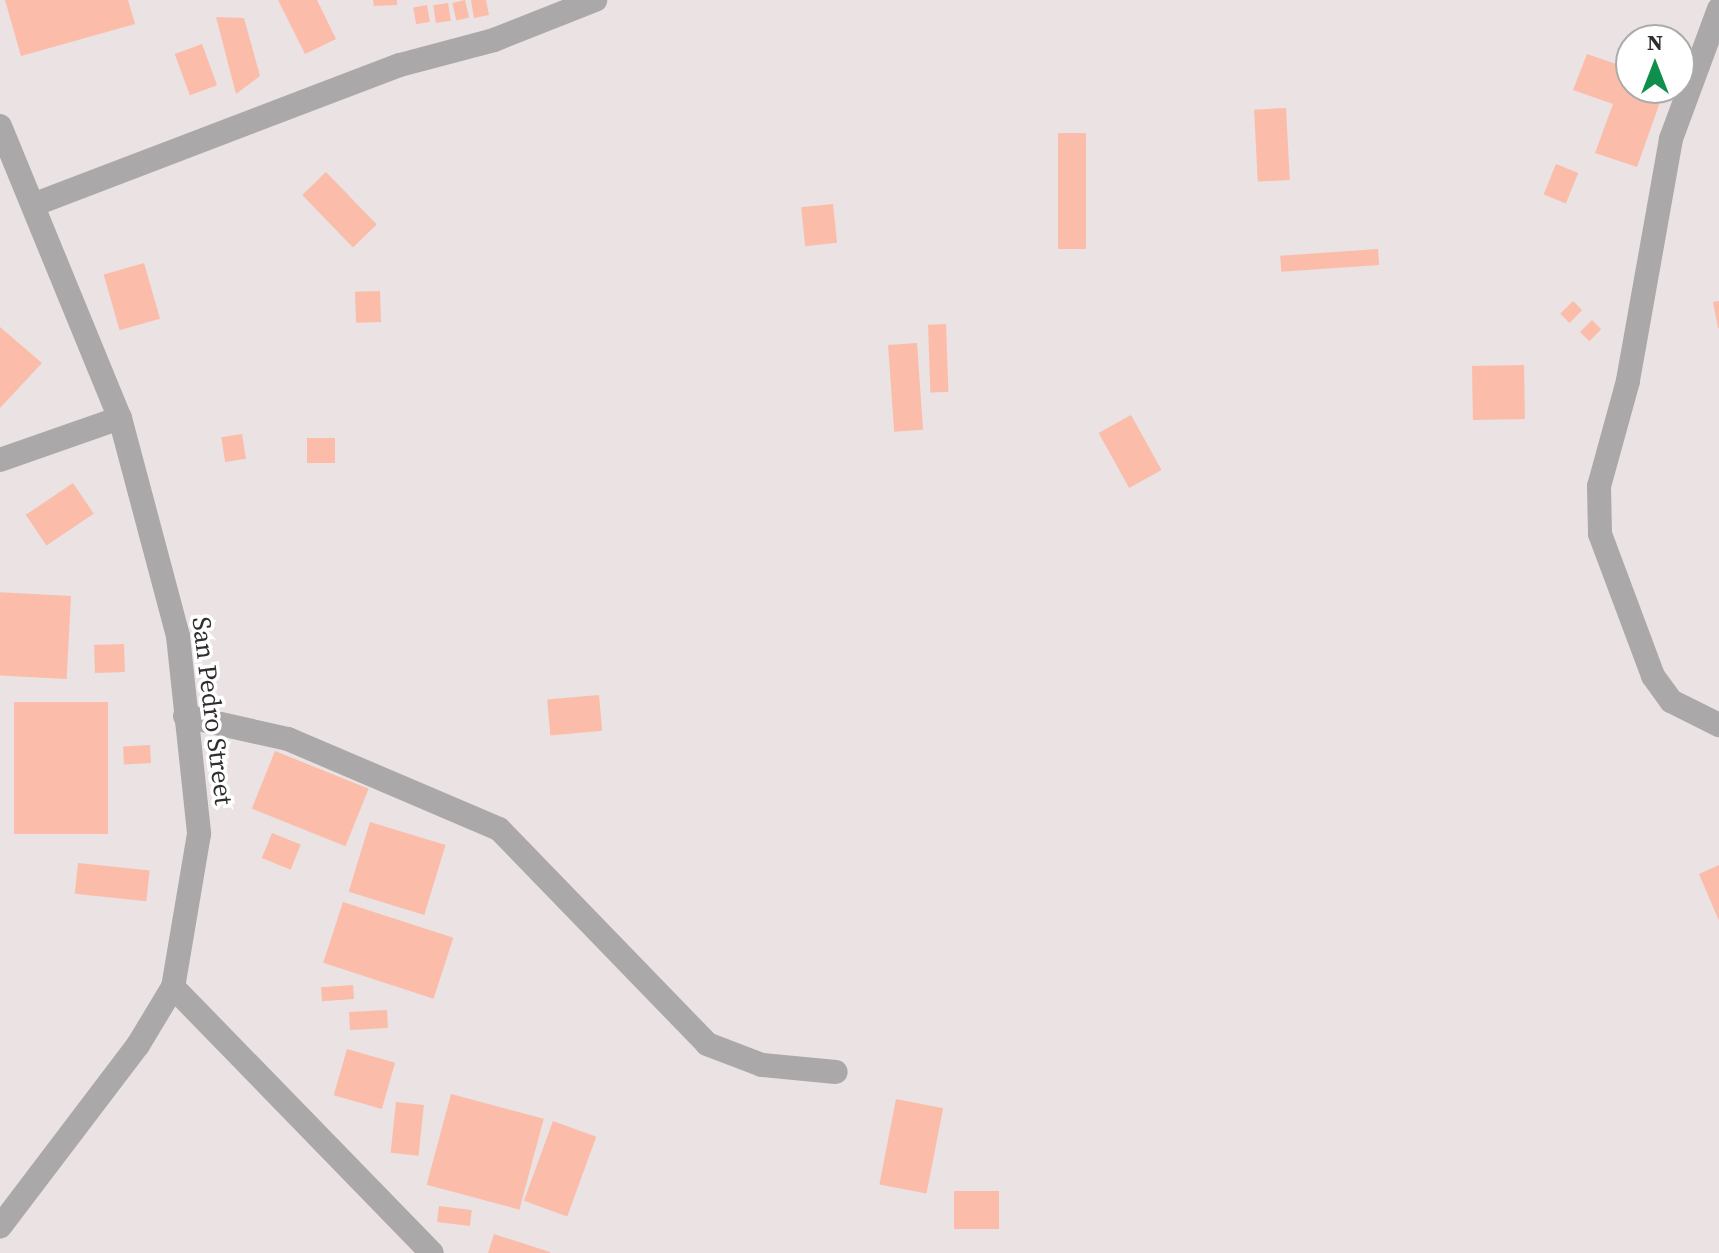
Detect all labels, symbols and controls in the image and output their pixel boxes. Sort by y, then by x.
north arrow [1615,24,1695,104]
text: N [1647,27,1663,57]
street label: San Pedro Street [185,615,239,807]

